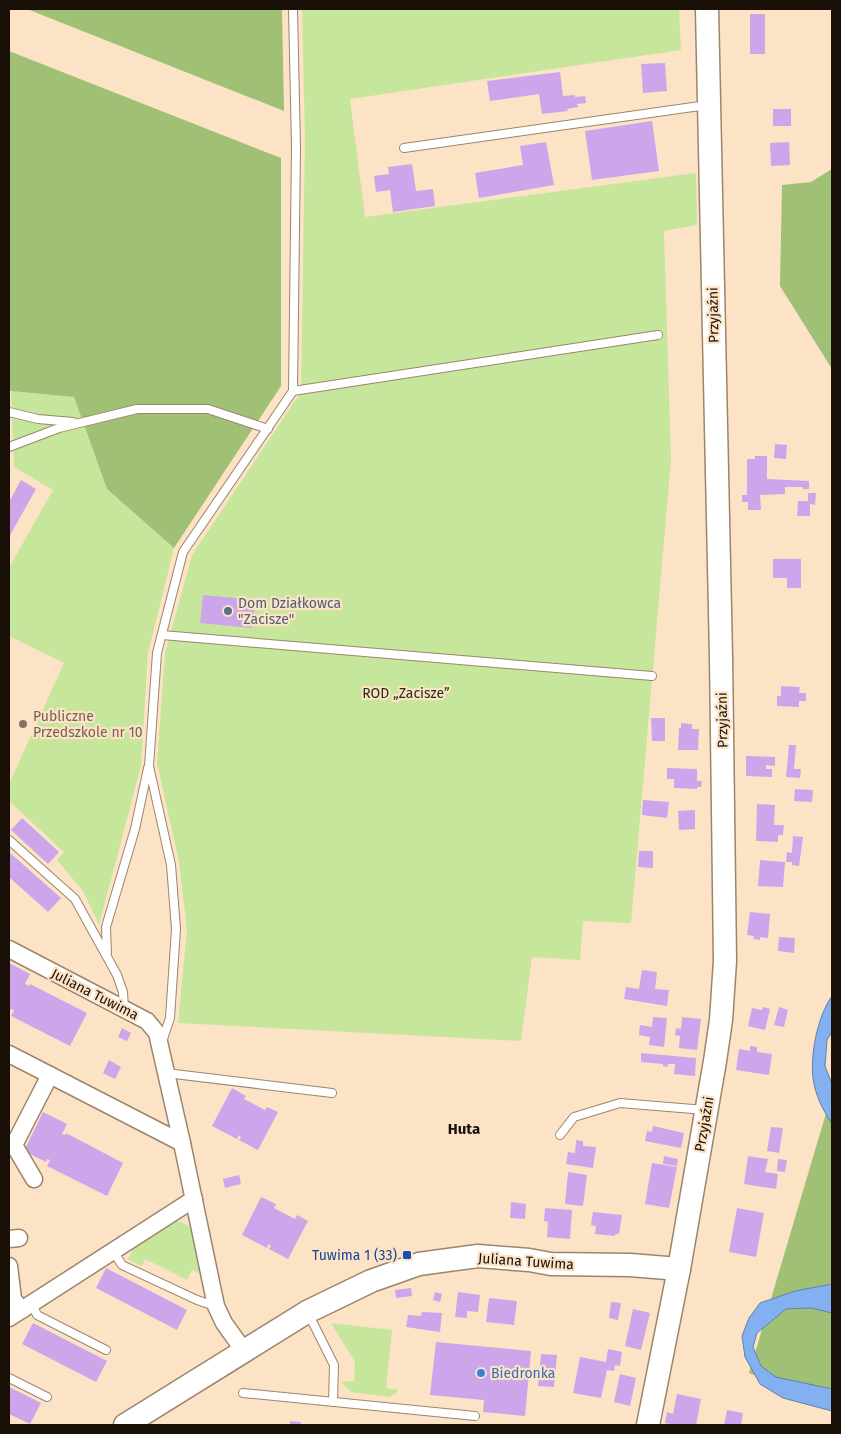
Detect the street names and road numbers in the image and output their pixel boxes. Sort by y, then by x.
street label: Przyjaźni [705,287,722,343]
street label: Przyjaźni [714,692,731,748]
street label: Juliana Tuwima [48,965,141,1024]
street label: Przyjaźni [691,1095,718,1153]
street label: Juliana Tuwima [477,1250,574,1273]

